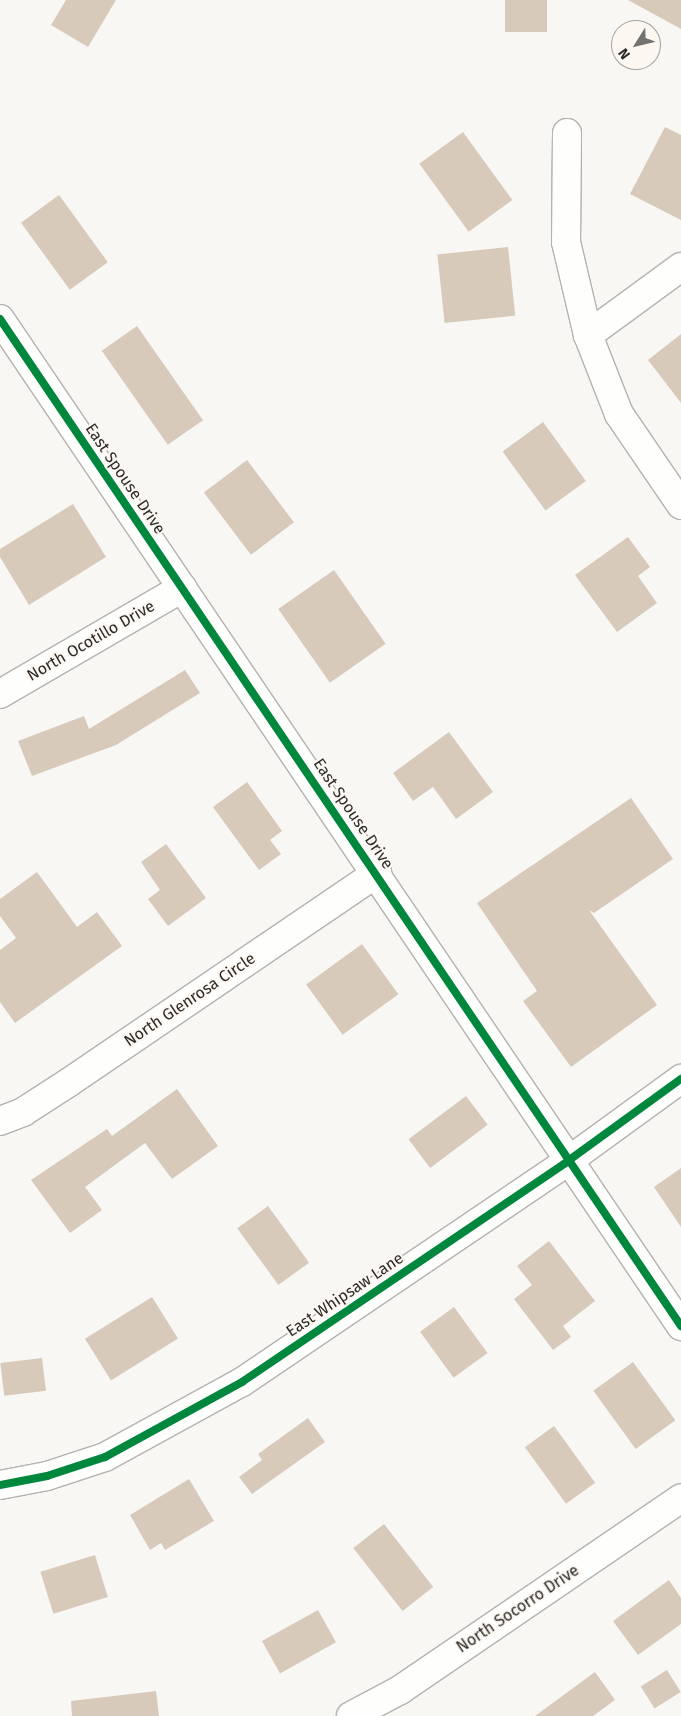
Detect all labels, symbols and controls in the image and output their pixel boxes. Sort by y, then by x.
north arrow [611,20,661,70]
text: N [615,45,634,62]
street label: East Spouse Drive [81,420,169,538]
street label: North Ocotillo Drive [24,597,158,685]
street label: East Spouse Drive [309,755,397,873]
street label: North Glenrosa Circle [121,949,259,1051]
street label: East Whipsaw Lane [283,1249,407,1341]
street label: North Socorro Drive [453,1561,583,1657]

